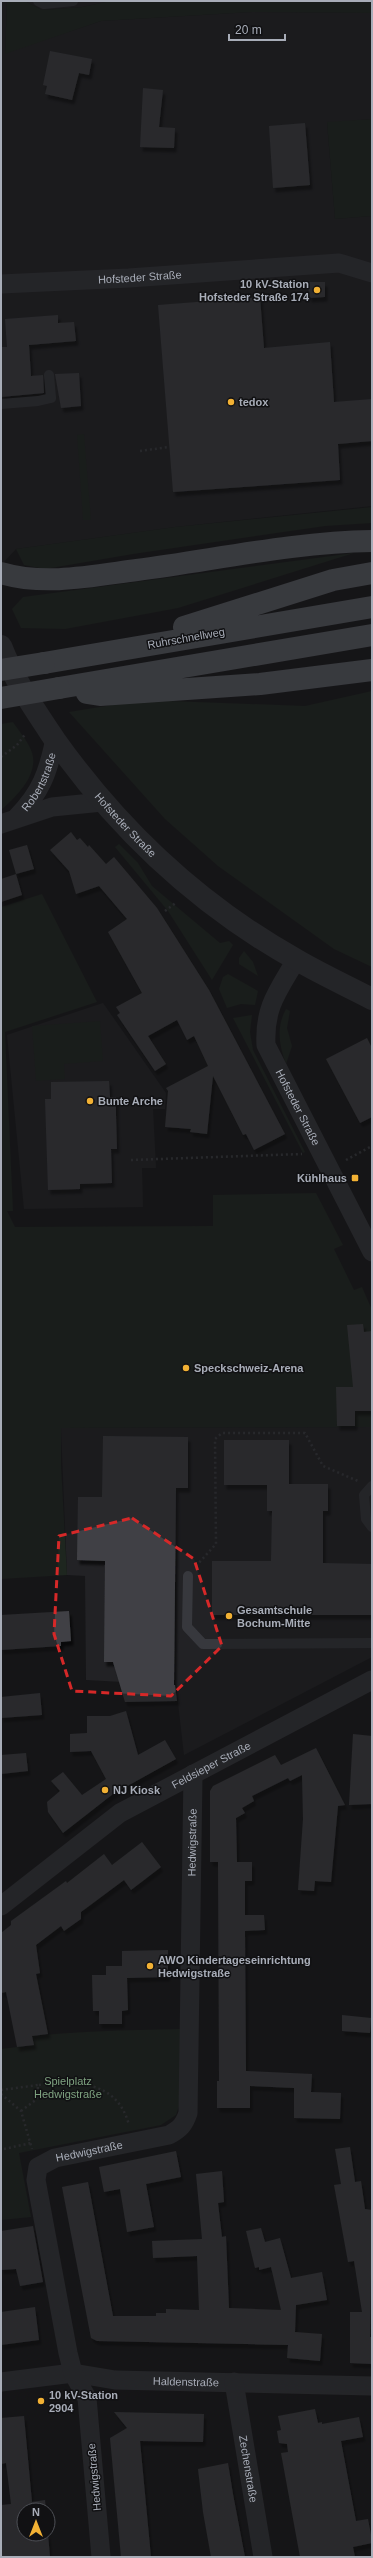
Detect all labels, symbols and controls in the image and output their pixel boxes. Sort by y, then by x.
scale bar [229,16,285,42]
text: 20 m [235,23,262,37]
street label: Hofsteder Straße [98,268,182,285]
place label: 10 kV-Station Hofsteder Straße 174 [199,278,310,303]
marker: 10 kV-Station Hofsteder Straße 174 [312,285,322,295]
place label: tedox [239,396,269,408]
marker: tedox [226,397,236,407]
street label: Ruhrschnellweg [146,625,226,651]
street label: Robertstraße [19,751,58,814]
street label: Hofsteder Straße [92,790,159,859]
street label: Hofsteder Straße [273,1067,322,1147]
place label: Bunte Arche [98,1095,163,1107]
marker: Bunte Arche [85,1096,95,1106]
place label: Kühlhaus [297,1172,347,1184]
marker: Kühlhaus [350,1173,360,1183]
place label: Speckschweiz-Arena [194,1362,304,1374]
marker: Speckschweiz-Arena [181,1363,191,1373]
place label: Gesamtschule Bochum-Mitte [237,1604,312,1629]
marker: Gesamtschule Bochum-Mitte [224,1611,234,1621]
street label: Feldsieper Straße [170,1739,253,1791]
place label: NJ Kiosk [113,1784,161,1796]
marker: NJ Kiosk [100,1785,110,1795]
street label: Hedwigstraße [185,1808,198,1877]
place label: AWO Kindertageseinrichtung Hedwigstraße [158,1954,311,1979]
marker: AWO Kindertageseinrichtung Hedwigstraße [145,1961,155,1971]
park label: Spielplatz Hedwigstraße [34,2075,102,2100]
street label: Hedwigstraße [55,2139,124,2164]
street label: Haldenstraße [153,2375,219,2388]
place label: 10 kV-Station 2904 [49,2389,118,2414]
marker: 10 kV-Station 2904 [36,2396,46,2406]
street label: Zechenstraße [237,2434,260,2503]
street label: Hedwigstraße [85,2443,103,2511]
north arrow [16,2502,56,2542]
text: N [32,2506,40,2518]

